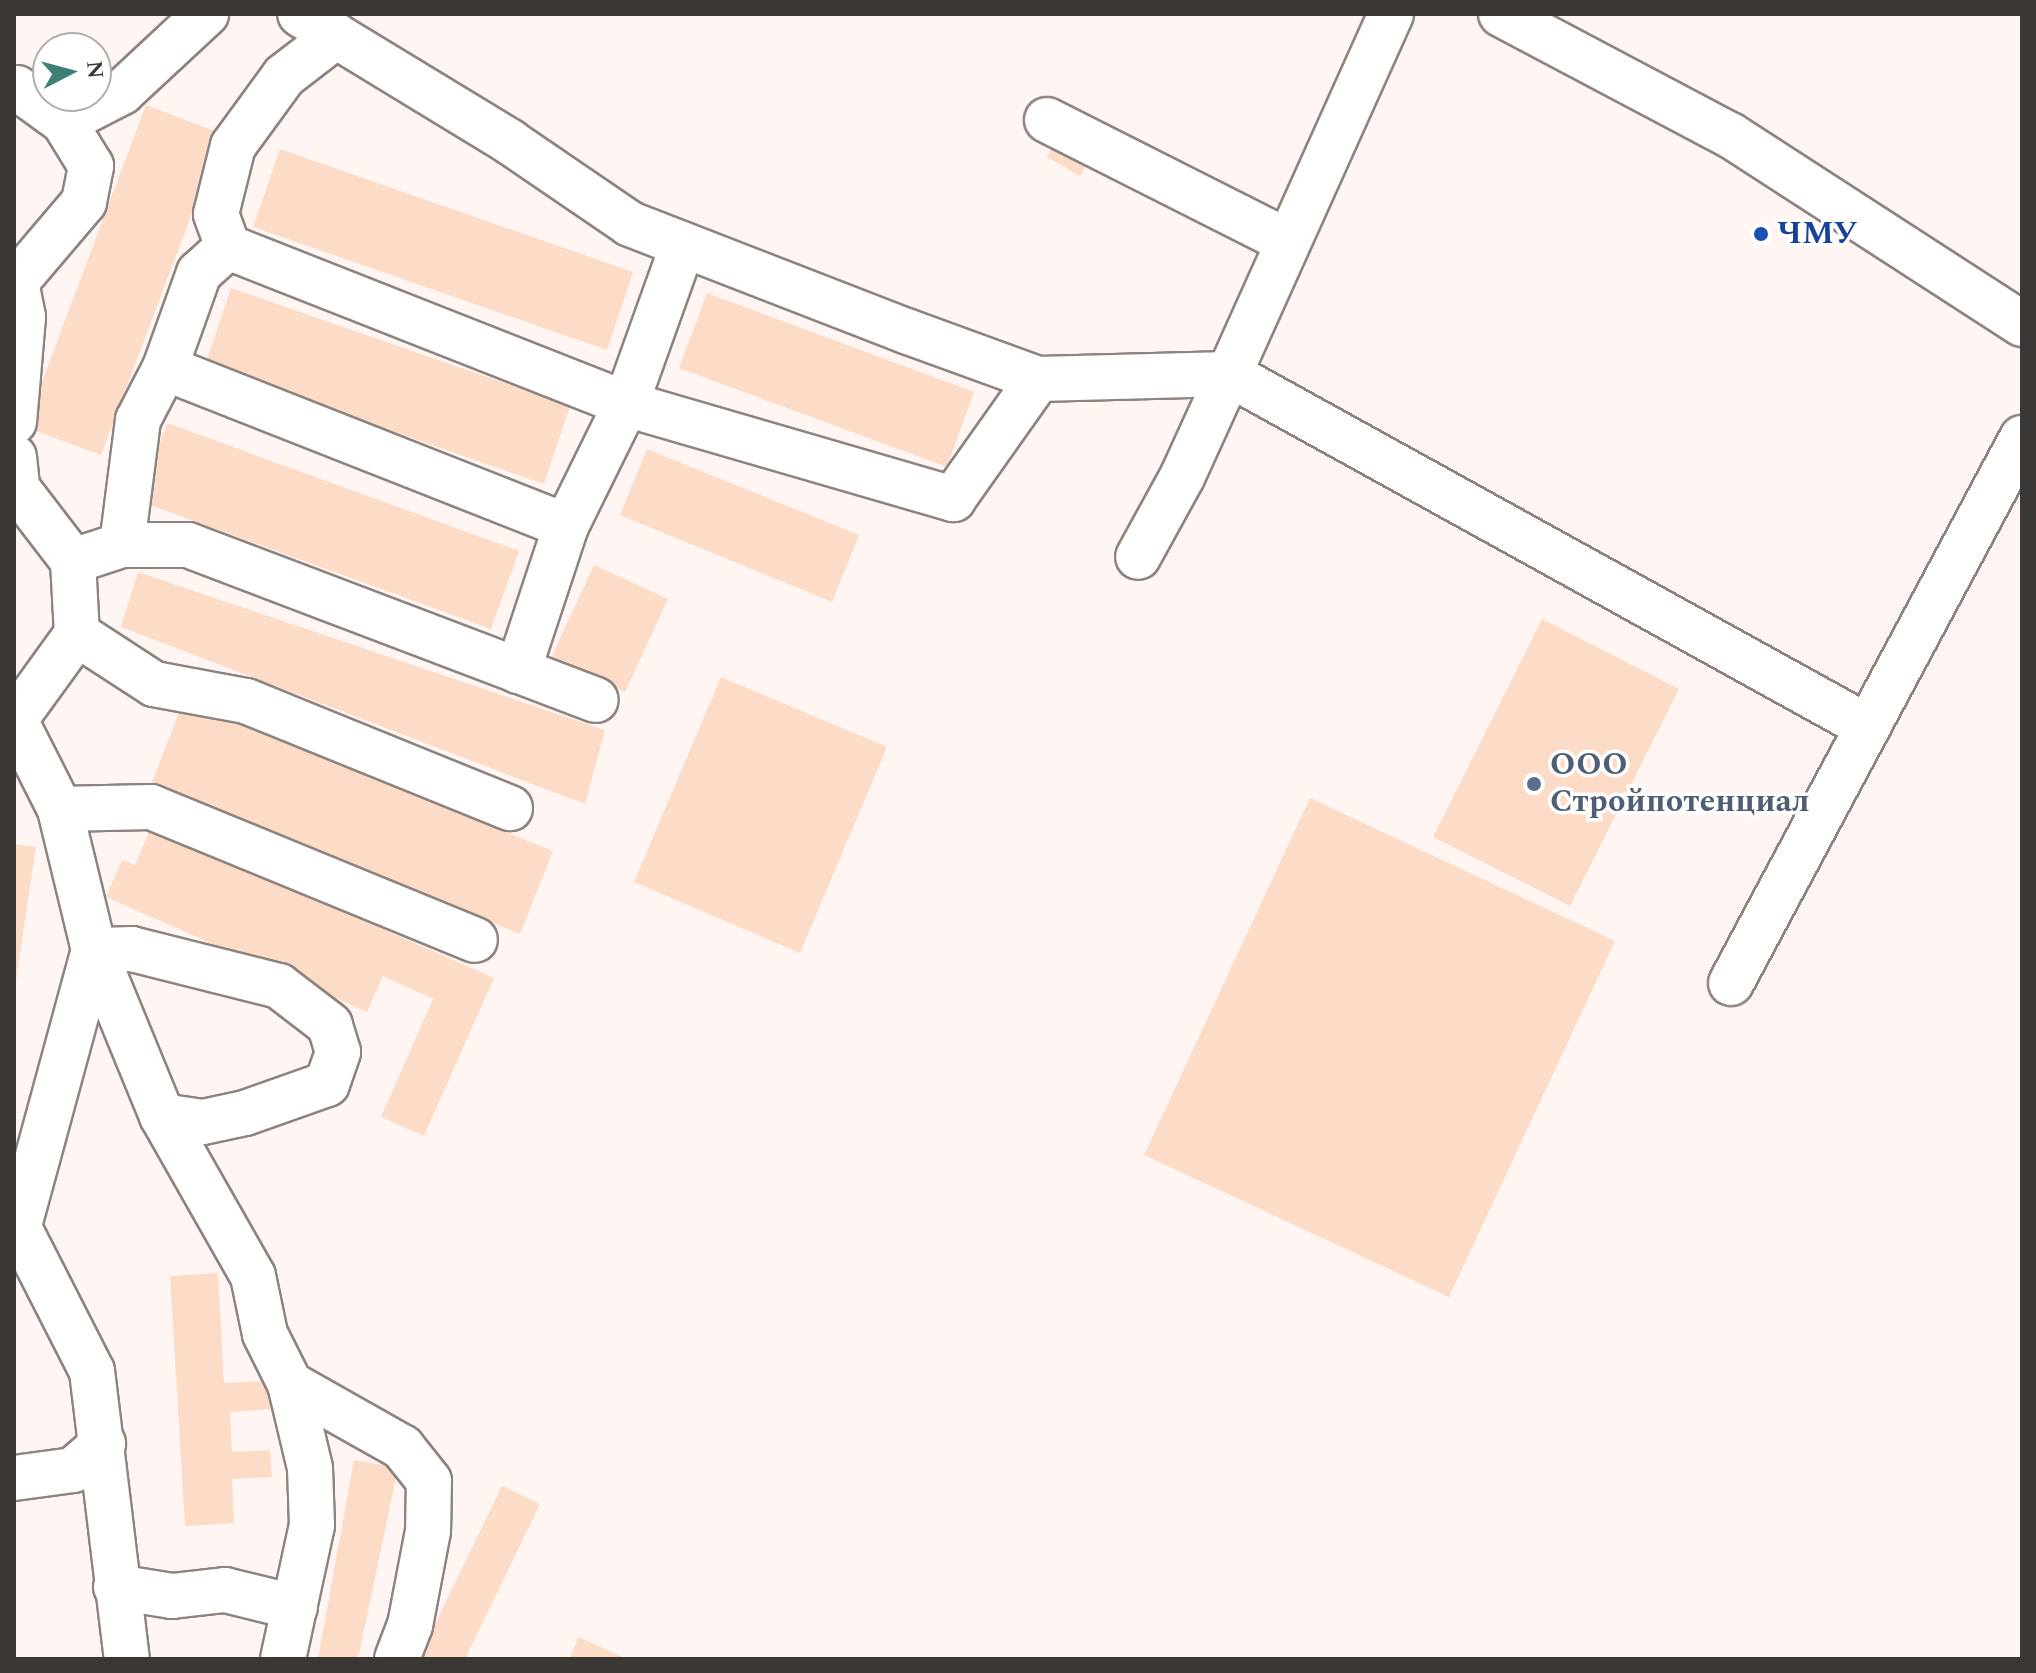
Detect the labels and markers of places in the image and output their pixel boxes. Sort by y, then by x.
place label: ЧМУ [1777,215,1857,253]
marker: ЧМУ [1752,225,1770,243]
place label: ООО Стройпотенциал [1550,747,1810,822]
marker: ООО Стройпотенциал [1525,775,1543,793]

